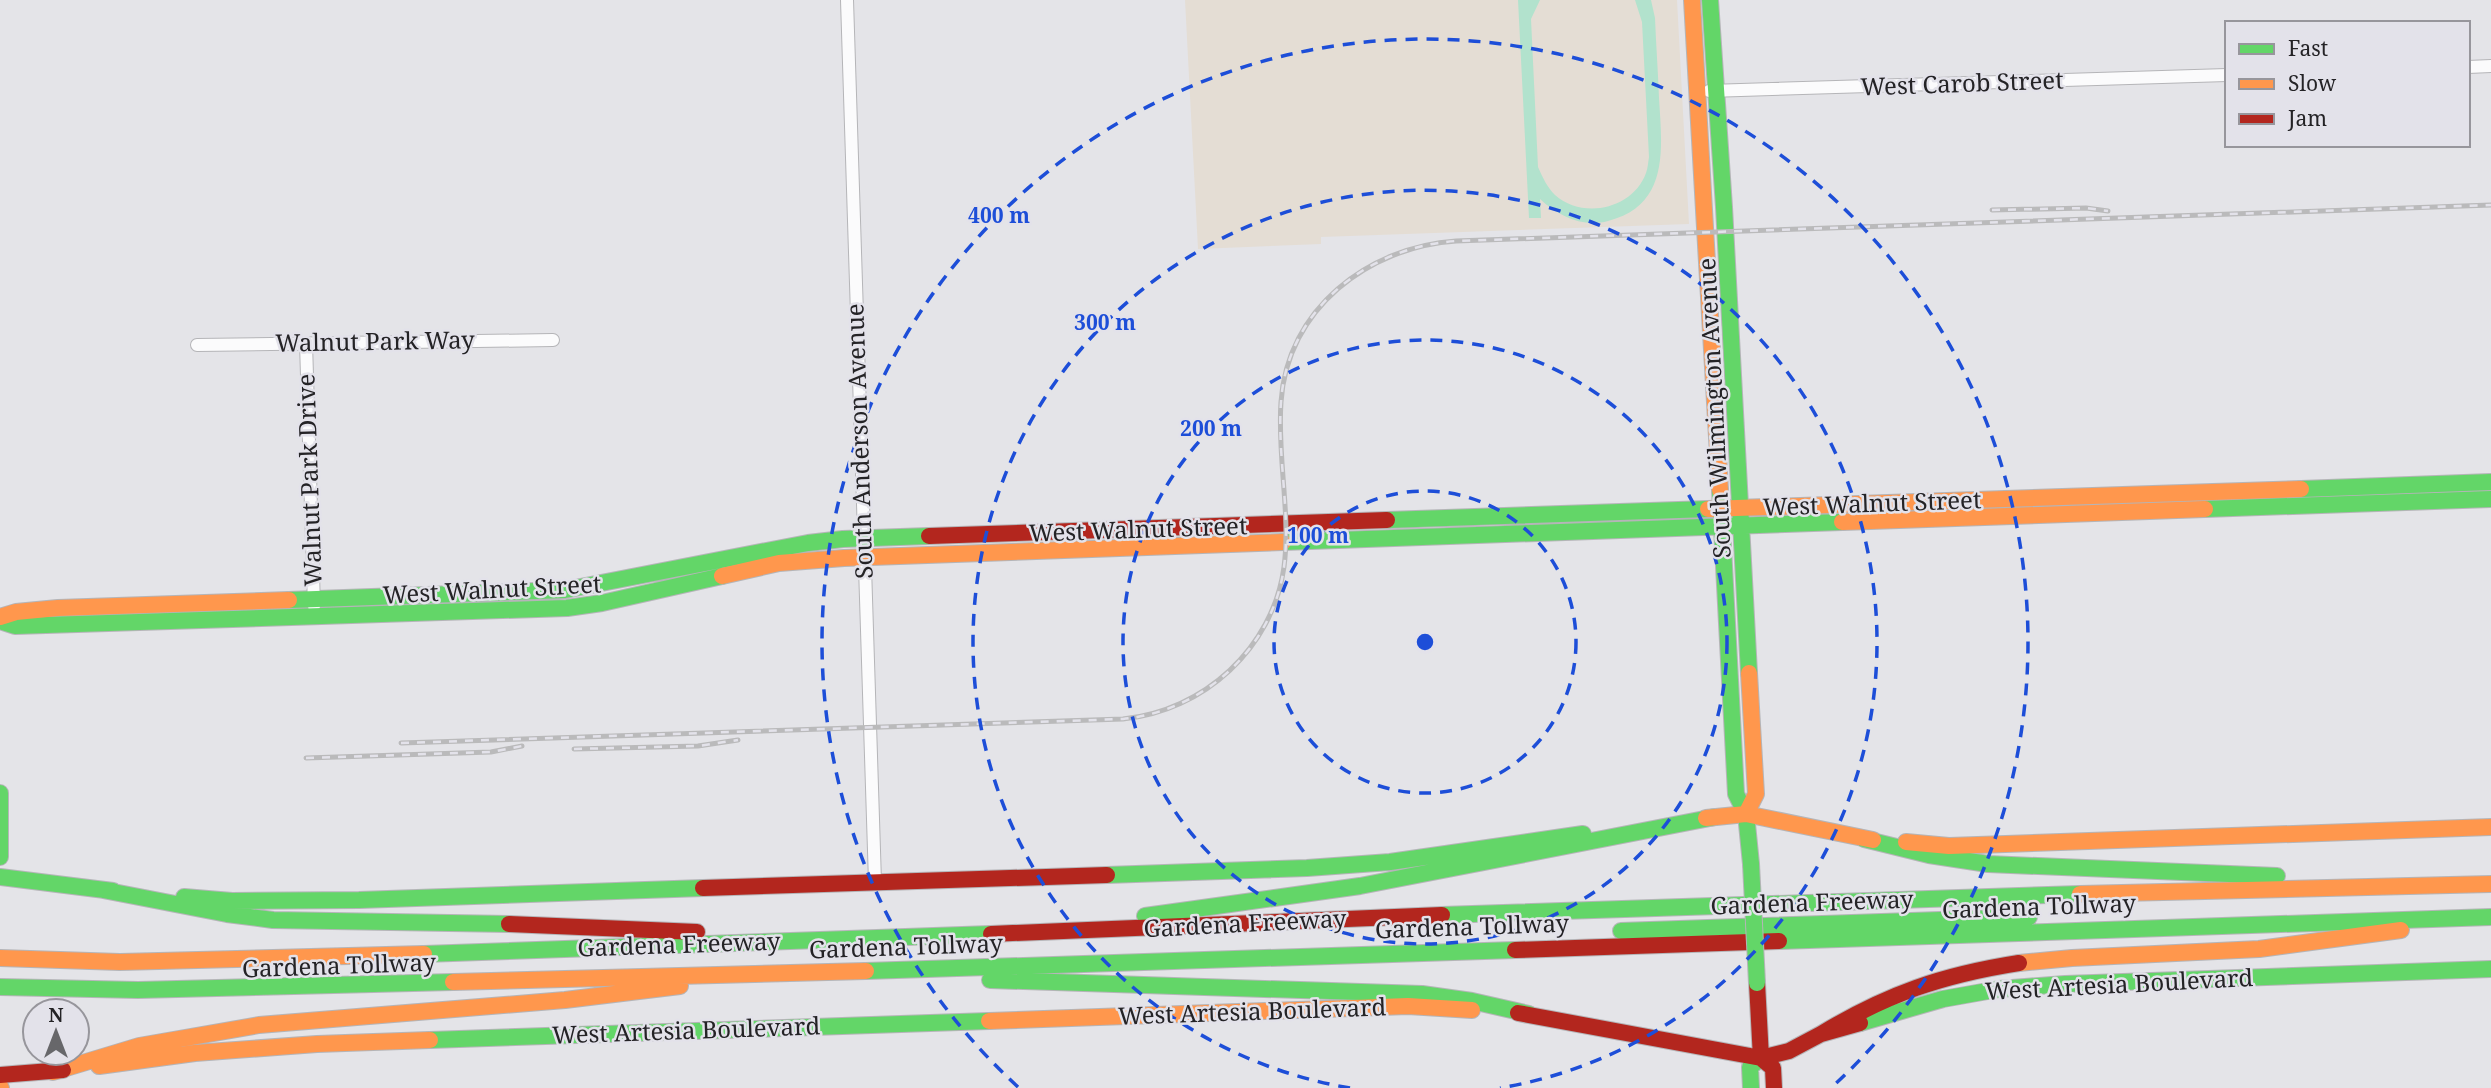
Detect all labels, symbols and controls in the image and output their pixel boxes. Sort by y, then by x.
legend [2225,21,2470,147]
text: Fast [2288,34,2328,62]
street label: West Carob Street [1860,62,2064,103]
text: Slow [2288,69,2337,97]
text: Jam [2287,104,2327,132]
text: 400 m [968,201,1030,229]
street label: South Wilmington Avenue [1689,257,1738,559]
street label: South Anderson Avenue [837,303,880,579]
text: 300 m [1074,308,1136,336]
street label: Walnut Park Way [275,322,475,359]
street label: Walnut Park Drive [288,373,329,587]
text: 200 m [1180,414,1242,442]
street label: West Walnut Street [1762,482,1982,523]
street label: West Walnut Street [1028,508,1248,549]
text: 100 m [1287,521,1349,549]
street label: West Walnut Street [382,566,602,611]
centre of rings [1413,630,1437,654]
street label: Gardena Freeway [1710,881,1914,922]
street label: Gardena Tollway [1941,886,2137,925]
street label: Gardena Freeway [1143,901,1348,944]
street label: Gardena Tollway [1374,906,1570,945]
street label: Gardena Freeway [577,923,781,964]
street label: Gardena Tollway [808,926,1004,965]
street label: Gardena Tollway [241,945,437,984]
street label: West Artesia Boulevard [1984,960,2254,1007]
street label: West Artesia Boulevard [1117,989,1387,1032]
north arrow [21,997,91,1067]
text: N [49,1002,64,1028]
street label: West Artesia Boulevard [551,1008,821,1051]

